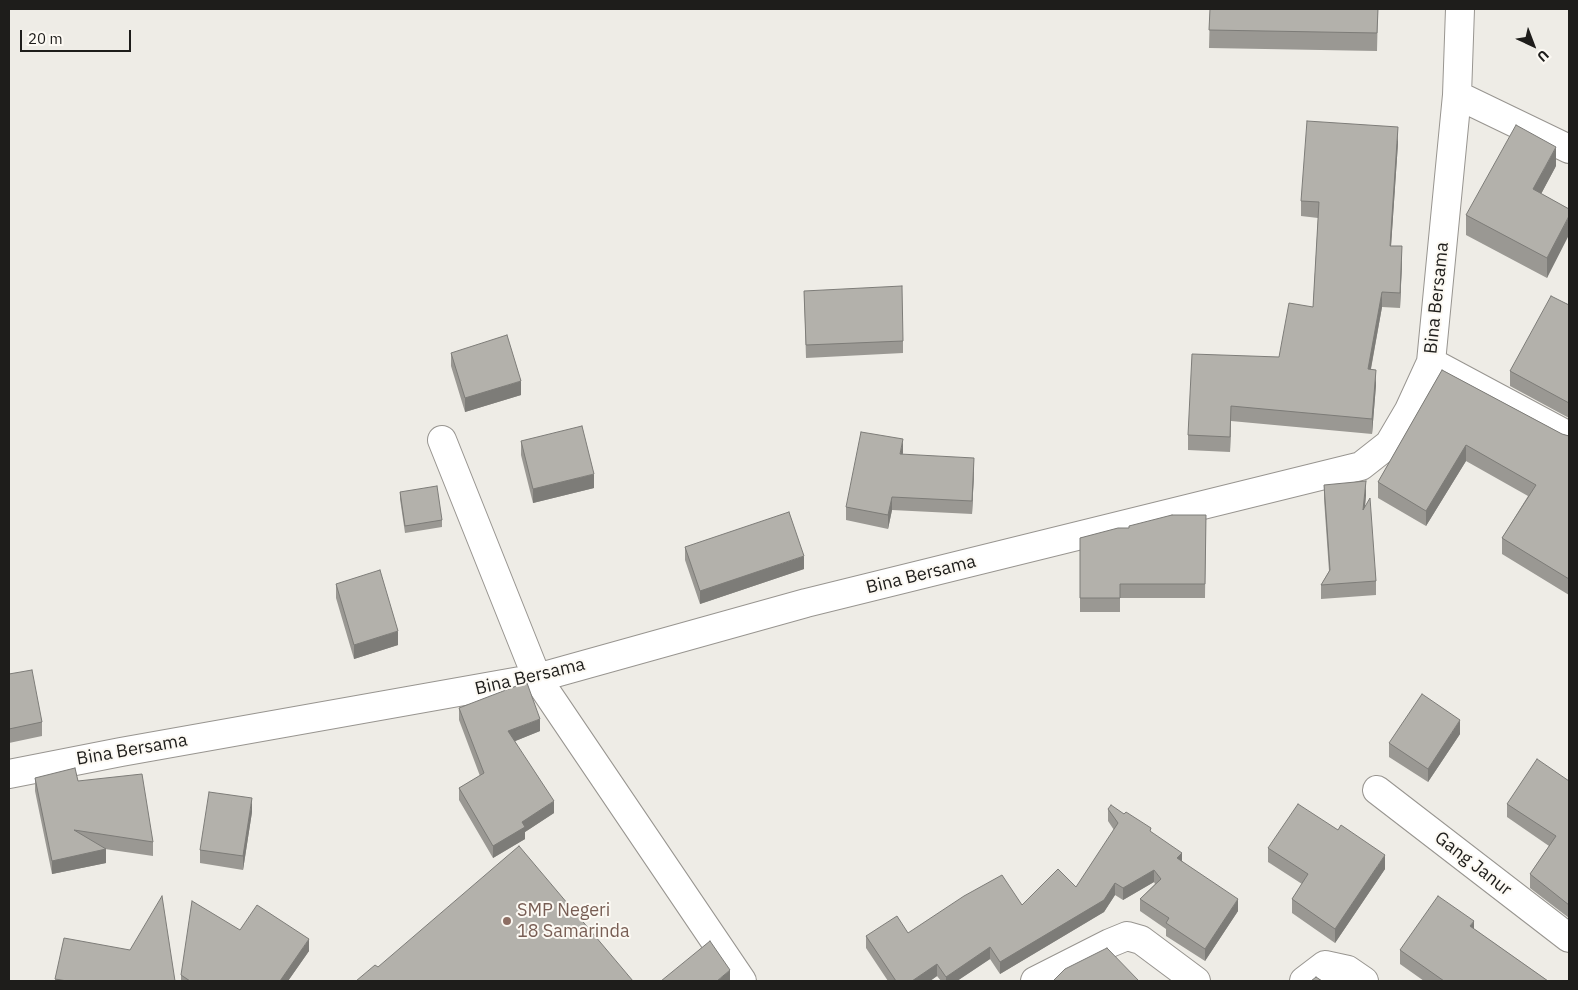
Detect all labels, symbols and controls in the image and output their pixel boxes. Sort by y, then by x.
scale bar [22,20,134,52]
north arrow [1508,20,1558,70]
text: 20 m [28,29,63,48]
text: U [1534,46,1553,66]
street label: Bina Bersama [1420,241,1454,355]
street label: Bina Bersama [864,551,978,599]
street label: Bina Bersama [473,654,587,700]
street label: Bina Bersama [75,730,189,770]
street label: Gang Janur [1430,827,1516,901]
place label: SMP Negeri 18 Samarinda [517,900,630,942]
marker: SMP Negeri 18 Samarinda [501,915,513,927]

